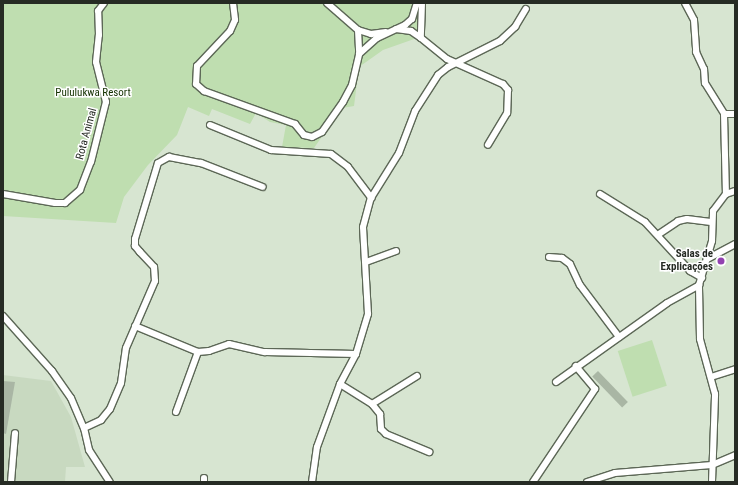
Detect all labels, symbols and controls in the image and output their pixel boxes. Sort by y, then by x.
park label: Pululukwa Resort [55,86,131,100]
street label: Rota Animal [74,107,100,161]
place label: Salas de Explicações [661,248,713,274]
marker: Salas de Explicações [716,256,726,266]

